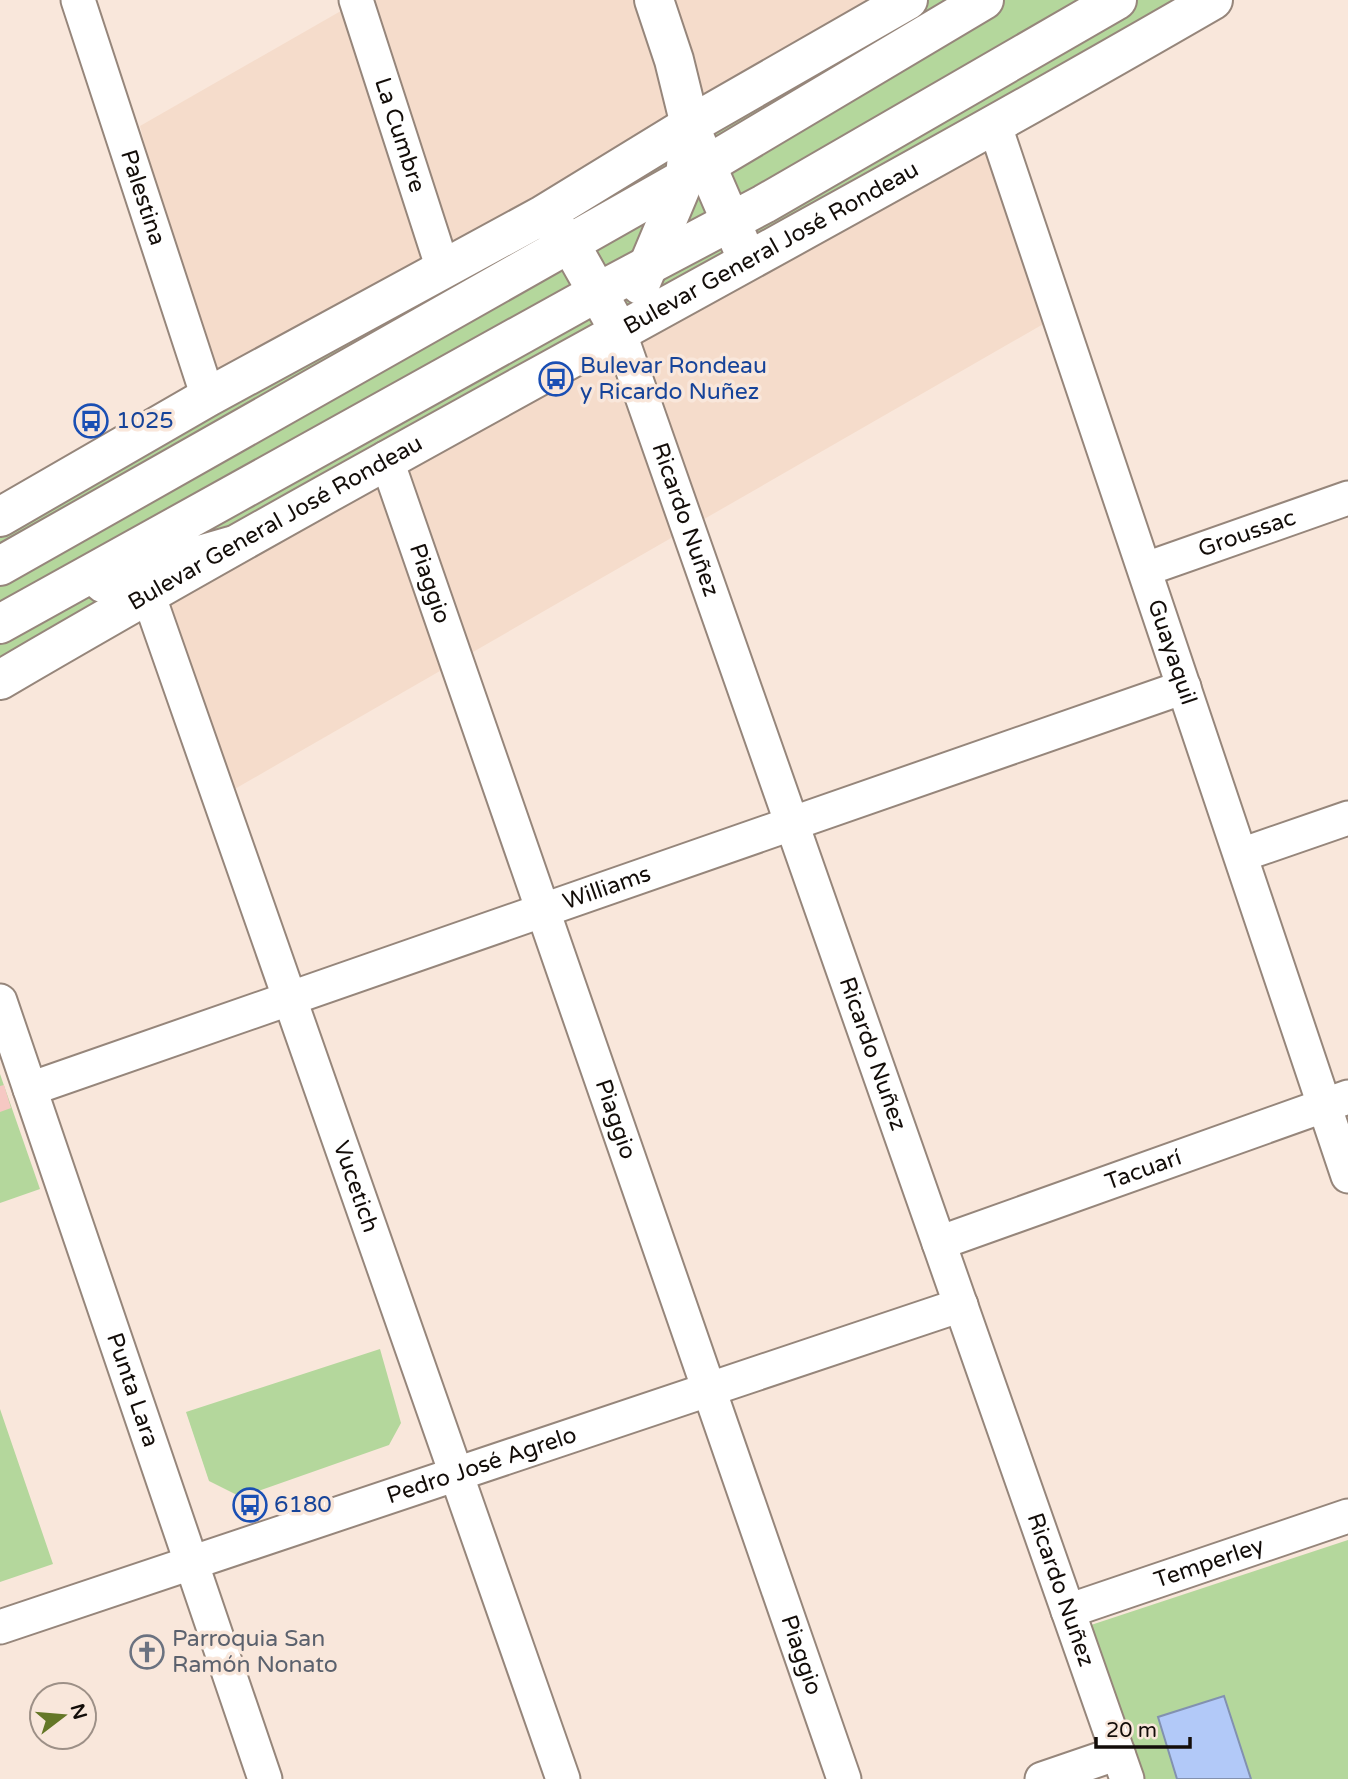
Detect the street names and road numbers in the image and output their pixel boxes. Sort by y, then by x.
street label: La Cumbre [368,74,431,196]
street label: Palestina [114,146,171,249]
street label: Bulevar General José Rondeau [619,155,924,341]
street label: Bulevar General José Rondeau [123,429,427,617]
street label: Ricardo Nuñez [645,439,725,600]
street label: Groussac [1195,504,1299,564]
street label: Piaggio [403,540,456,627]
street label: Guayaquil [1141,596,1203,708]
street label: Williams [559,860,655,916]
street label: Ricardo Nuñez [833,973,912,1134]
street label: Piaggio [589,1076,642,1163]
street label: Vucetich [327,1137,384,1236]
street label: Tacuarí [1102,1144,1185,1196]
street label: Punta Lara [100,1329,165,1451]
street label: Pedro José Agrelo [383,1421,580,1510]
street label: Ricardo Nuñez [1021,1509,1100,1670]
street label: Temperley [1151,1532,1268,1595]
street label: Piaggio [774,1611,828,1699]

